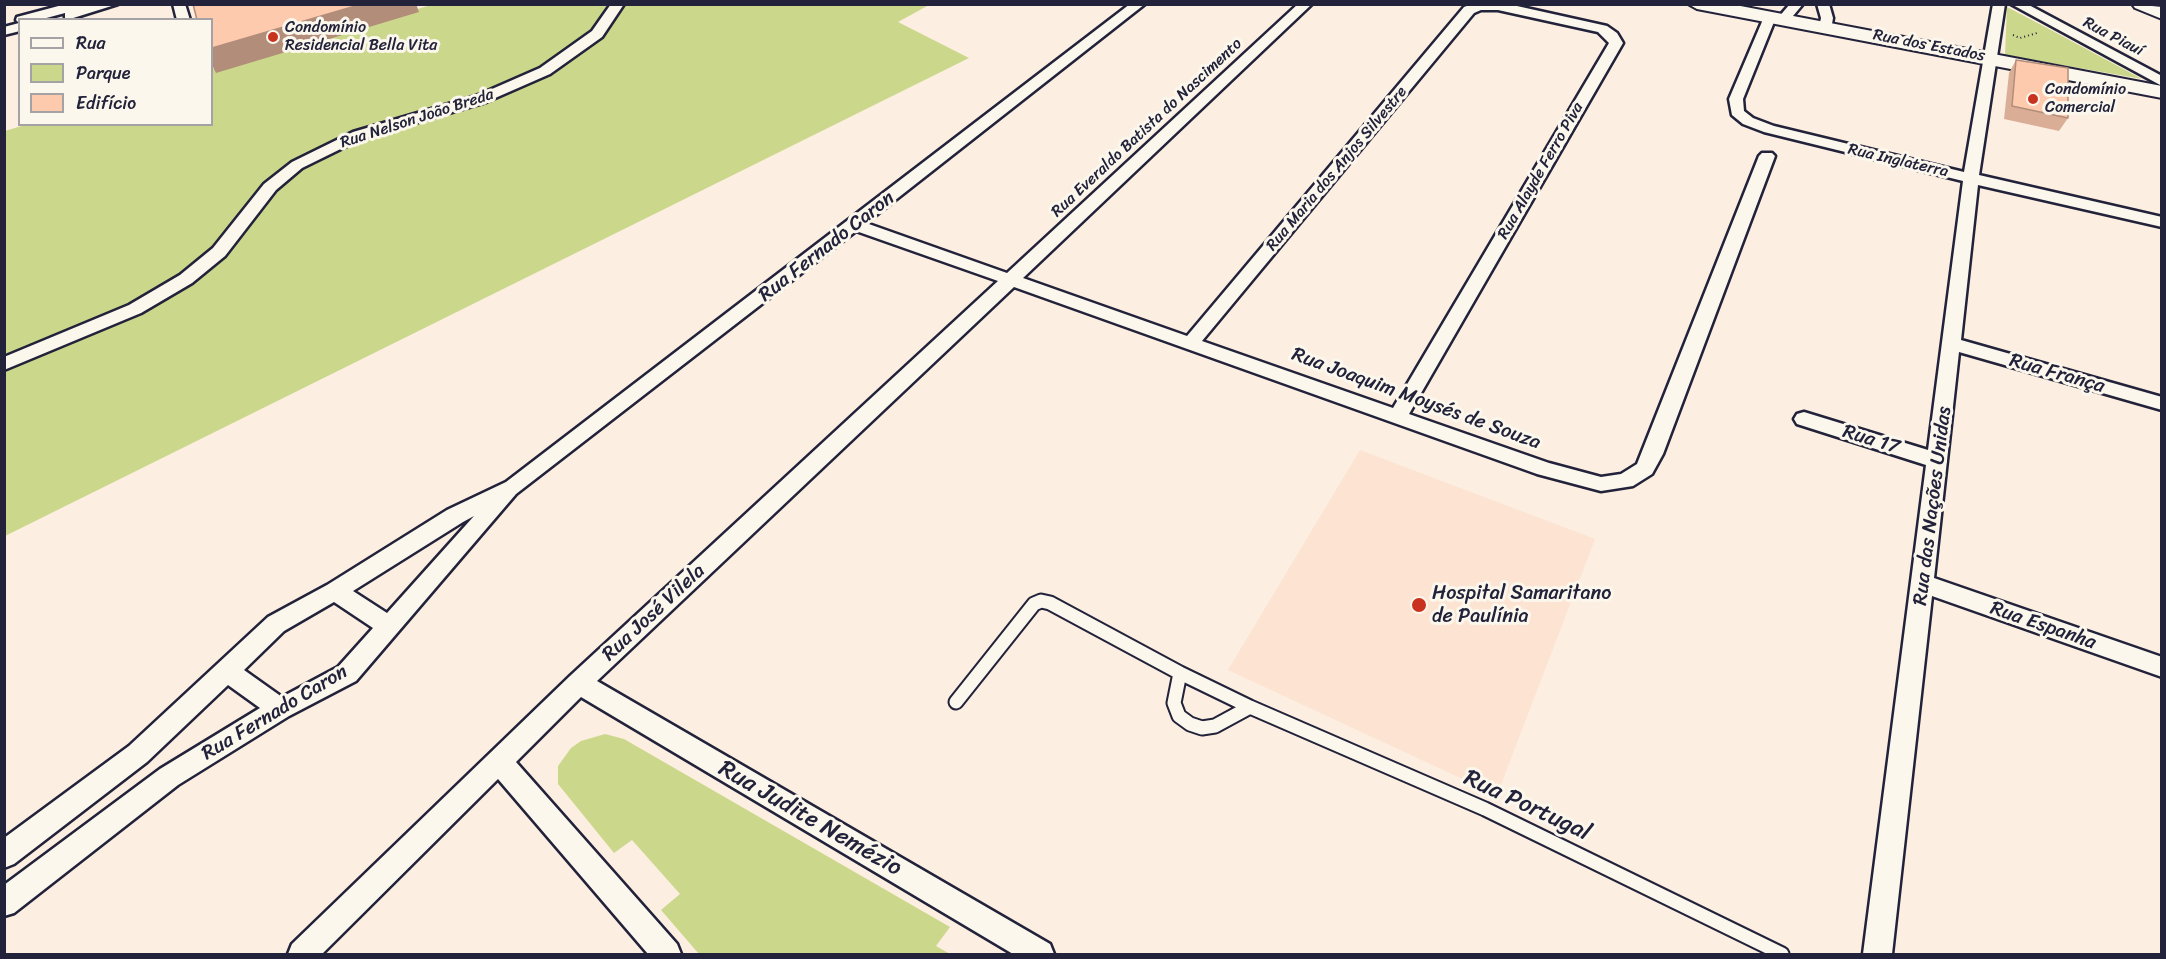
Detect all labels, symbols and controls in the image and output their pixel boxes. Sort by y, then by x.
street label: Rua Piauí [2080,13,2146,61]
legend [18,18,213,126]
place label: Condomínio Residencial Bella Vita [285,18,437,56]
street label: Rua dos Estados [1871,26,1987,66]
text: Rua [76,27,106,59]
marker: Condomínio Residencial Bella Vita [266,30,280,44]
street label: Rua Everaldo Batista do Nascimento [1048,35,1246,221]
text: Parque [76,57,130,89]
place label: Condomínio Comercial [2045,80,2126,118]
street label: Rua Maria dos Anjos Silvestre [1263,83,1411,255]
street label: Rua Nelson João Breda [338,85,496,153]
text: Edifício [76,87,136,119]
marker: Condomínio Comercial [2026,92,2040,106]
street label: Rua Alayde Ferro Piva [1494,99,1588,243]
street label: Rua Inglaterra [1846,140,1950,182]
street label: Rua Fernado Caron [754,187,900,307]
street label: Rua Joaquim Moysés de Souza [1288,343,1544,455]
street label: Rua França [2007,349,2107,399]
street label: Rua das Nações Unidas [1909,405,1957,607]
street label: Rua 17 [1840,420,1902,460]
street label: Rua José Vilela [598,559,710,667]
place label: Hospital Samaritano de Paulínia [1432,582,1611,629]
marker: Hospital Samaritano de Paulínia [1410,596,1428,614]
street label: Rua Espanha [1987,597,2099,655]
street label: Rua Fernado Caron [198,660,352,766]
street label: Rua Judite Nemézio [713,755,907,883]
street label: Rua Portugal [1459,764,1595,848]

